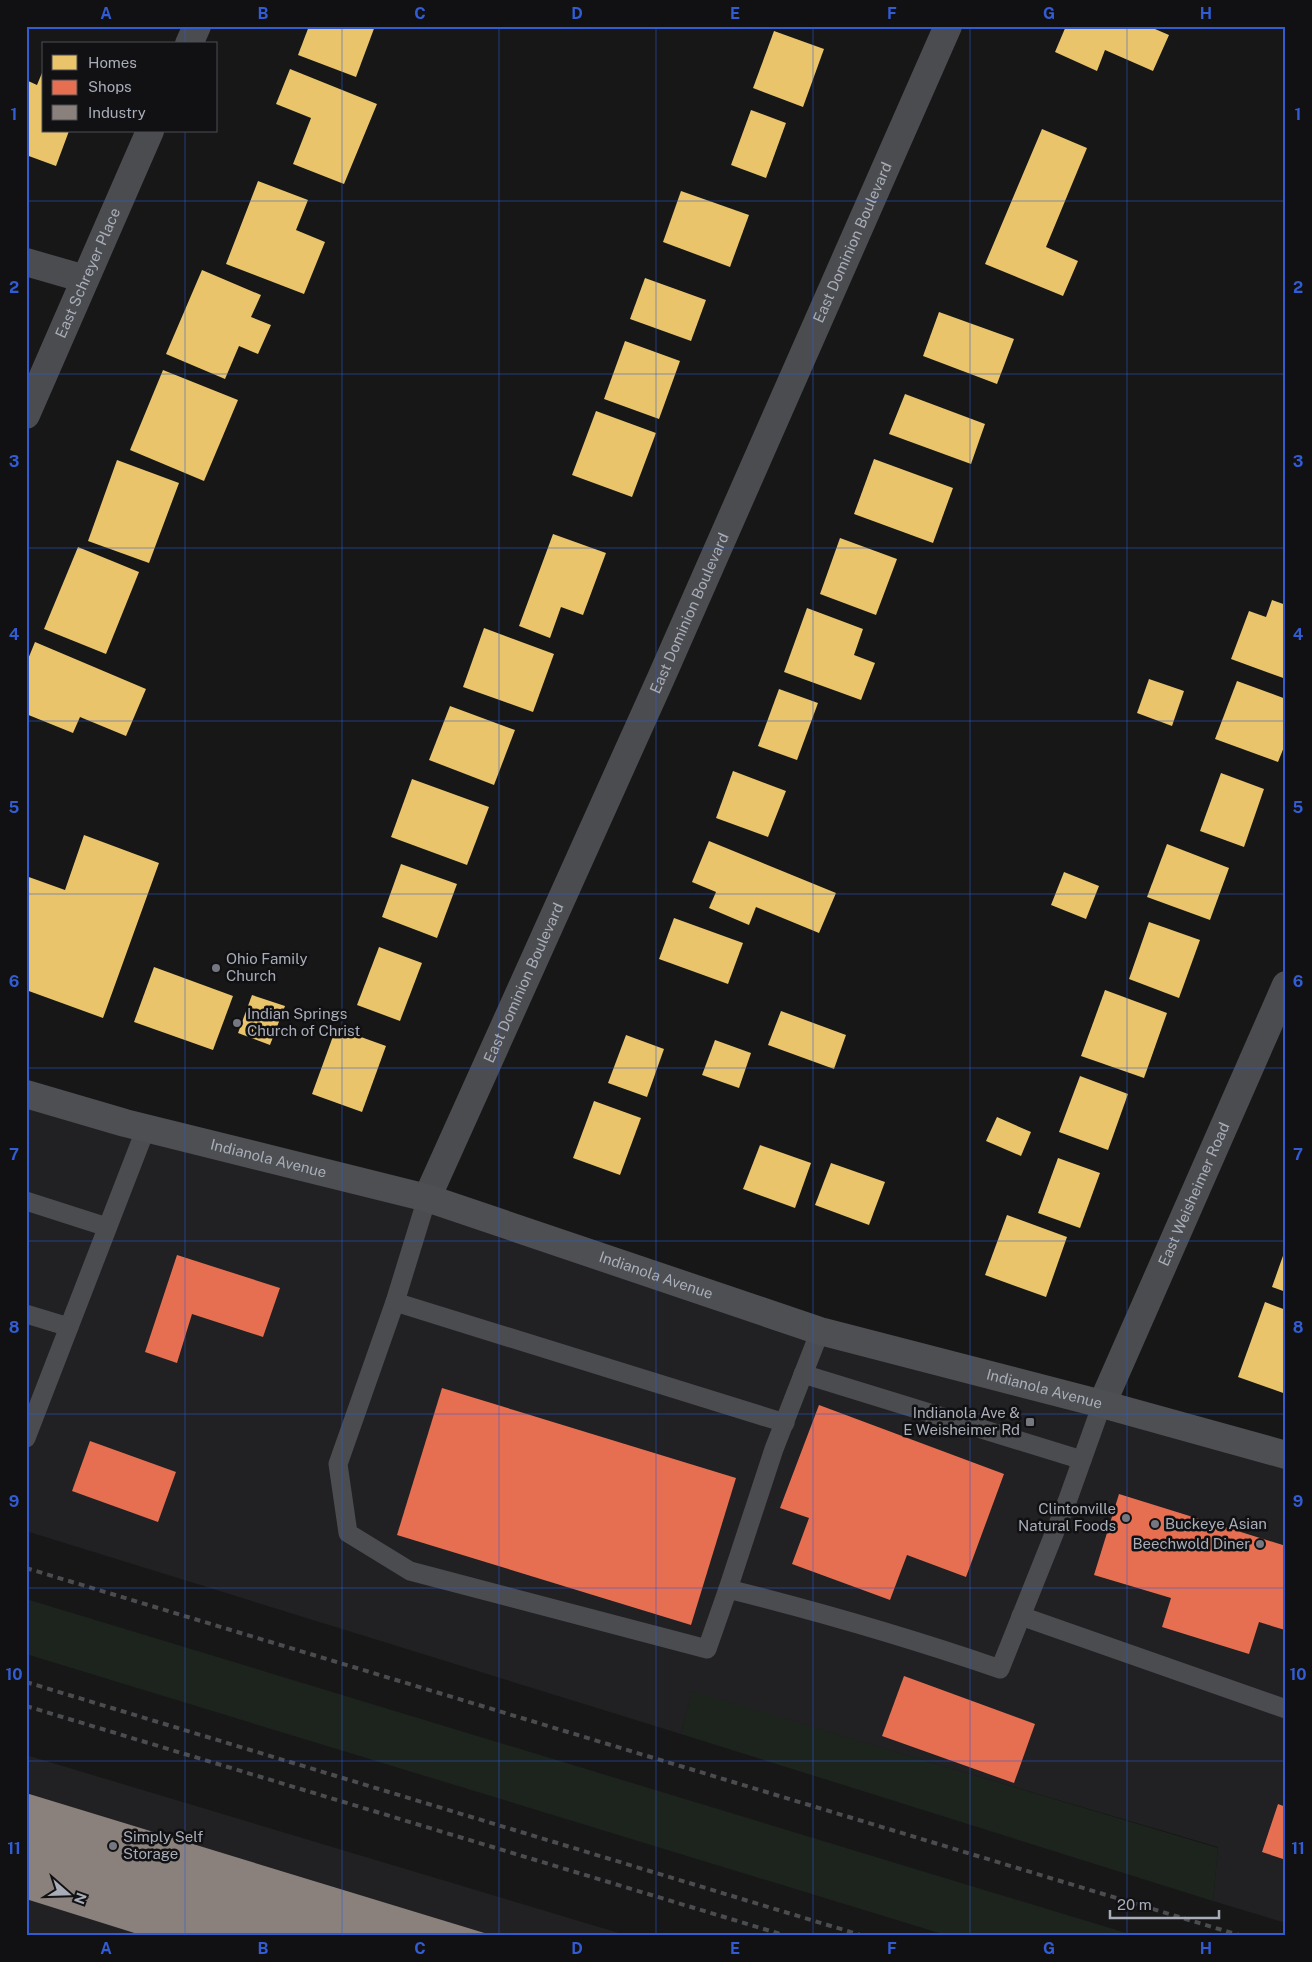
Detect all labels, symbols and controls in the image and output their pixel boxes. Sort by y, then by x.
text: A [100,4,112,23]
text: B [258,4,269,23]
text: C [414,4,426,23]
text: D [571,4,583,23]
text: E [730,4,740,23]
text: F [887,4,897,23]
text: G [1043,4,1055,23]
text: H [1200,4,1212,23]
legend [42,42,218,132]
text: Homes [88,54,137,71]
text: Shops [88,78,132,95]
text: Industry [88,104,146,121]
text: 1 [11,105,17,124]
text: 1 [1295,105,1301,124]
street label: East Dominion Boulevard [809,159,895,325]
street label: East Schreyer Place [52,205,123,340]
text: 2 [9,278,19,297]
text: 2 [1293,278,1303,297]
text: 3 [9,452,19,471]
text: 3 [1293,452,1303,471]
street label: East Dominion Boulevard [646,530,732,696]
text: 4 [9,625,20,644]
text: 4 [1293,625,1304,644]
text: 5 [9,798,20,817]
text: 5 [1293,798,1304,817]
street label: East Dominion Boulevard [480,900,567,1065]
place label: Ohio Family Church [226,950,307,984]
marker: Ohio Family Church [210,962,222,974]
text: 6 [9,972,19,991]
text: 6 [1293,972,1303,991]
place label: Indian Springs Church of Christ [247,1005,360,1039]
marker: Indian Springs Church of Christ [231,1017,243,1029]
street label: East Weisheimer Road [1155,1120,1233,1269]
street label: Indianola Avenue [209,1136,328,1181]
text: 7 [9,1145,19,1164]
text: 7 [1293,1145,1303,1164]
street label: Indianola Avenue [597,1248,715,1302]
text: 8 [9,1318,20,1337]
text: 8 [1293,1318,1304,1337]
street label: Indianola Avenue [985,1365,1104,1412]
place label: Indianola Ave & E Weisheimer Rd [903,1404,1020,1438]
marker: Indianola Ave & E Weisheimer Rd [1024,1416,1036,1428]
text: 9 [9,1492,19,1511]
text: 9 [1293,1492,1303,1511]
place label: Clintonville Natural Foods [1018,1500,1116,1534]
marker: Clintonville Natural Foods [1120,1512,1132,1524]
place label: Buckeye Asian [1165,1515,1267,1532]
marker: Buckeye Asian [1149,1518,1161,1530]
place label: Beechwold Diner [1132,1535,1250,1552]
marker: Beechwold Diner [1254,1538,1266,1550]
text: 10 [5,1665,23,1684]
text: 10 [1289,1665,1307,1684]
place label: Simply Self Storage [123,1828,203,1862]
text: 11 [7,1839,21,1858]
text: 11 [1291,1839,1305,1858]
marker: Simply Self Storage [107,1840,119,1852]
north arrow [42,1870,92,1920]
scale bar [1110,1887,1218,1919]
text: N [71,1891,90,1906]
text: 20 m [1117,1896,1152,1913]
text: A [100,1939,112,1958]
text: B [258,1939,269,1958]
text: C [414,1939,426,1958]
text: D [571,1939,583,1958]
text: E [730,1939,740,1958]
text: F [887,1939,897,1958]
text: G [1043,1939,1055,1958]
text: H [1200,1939,1212,1958]

